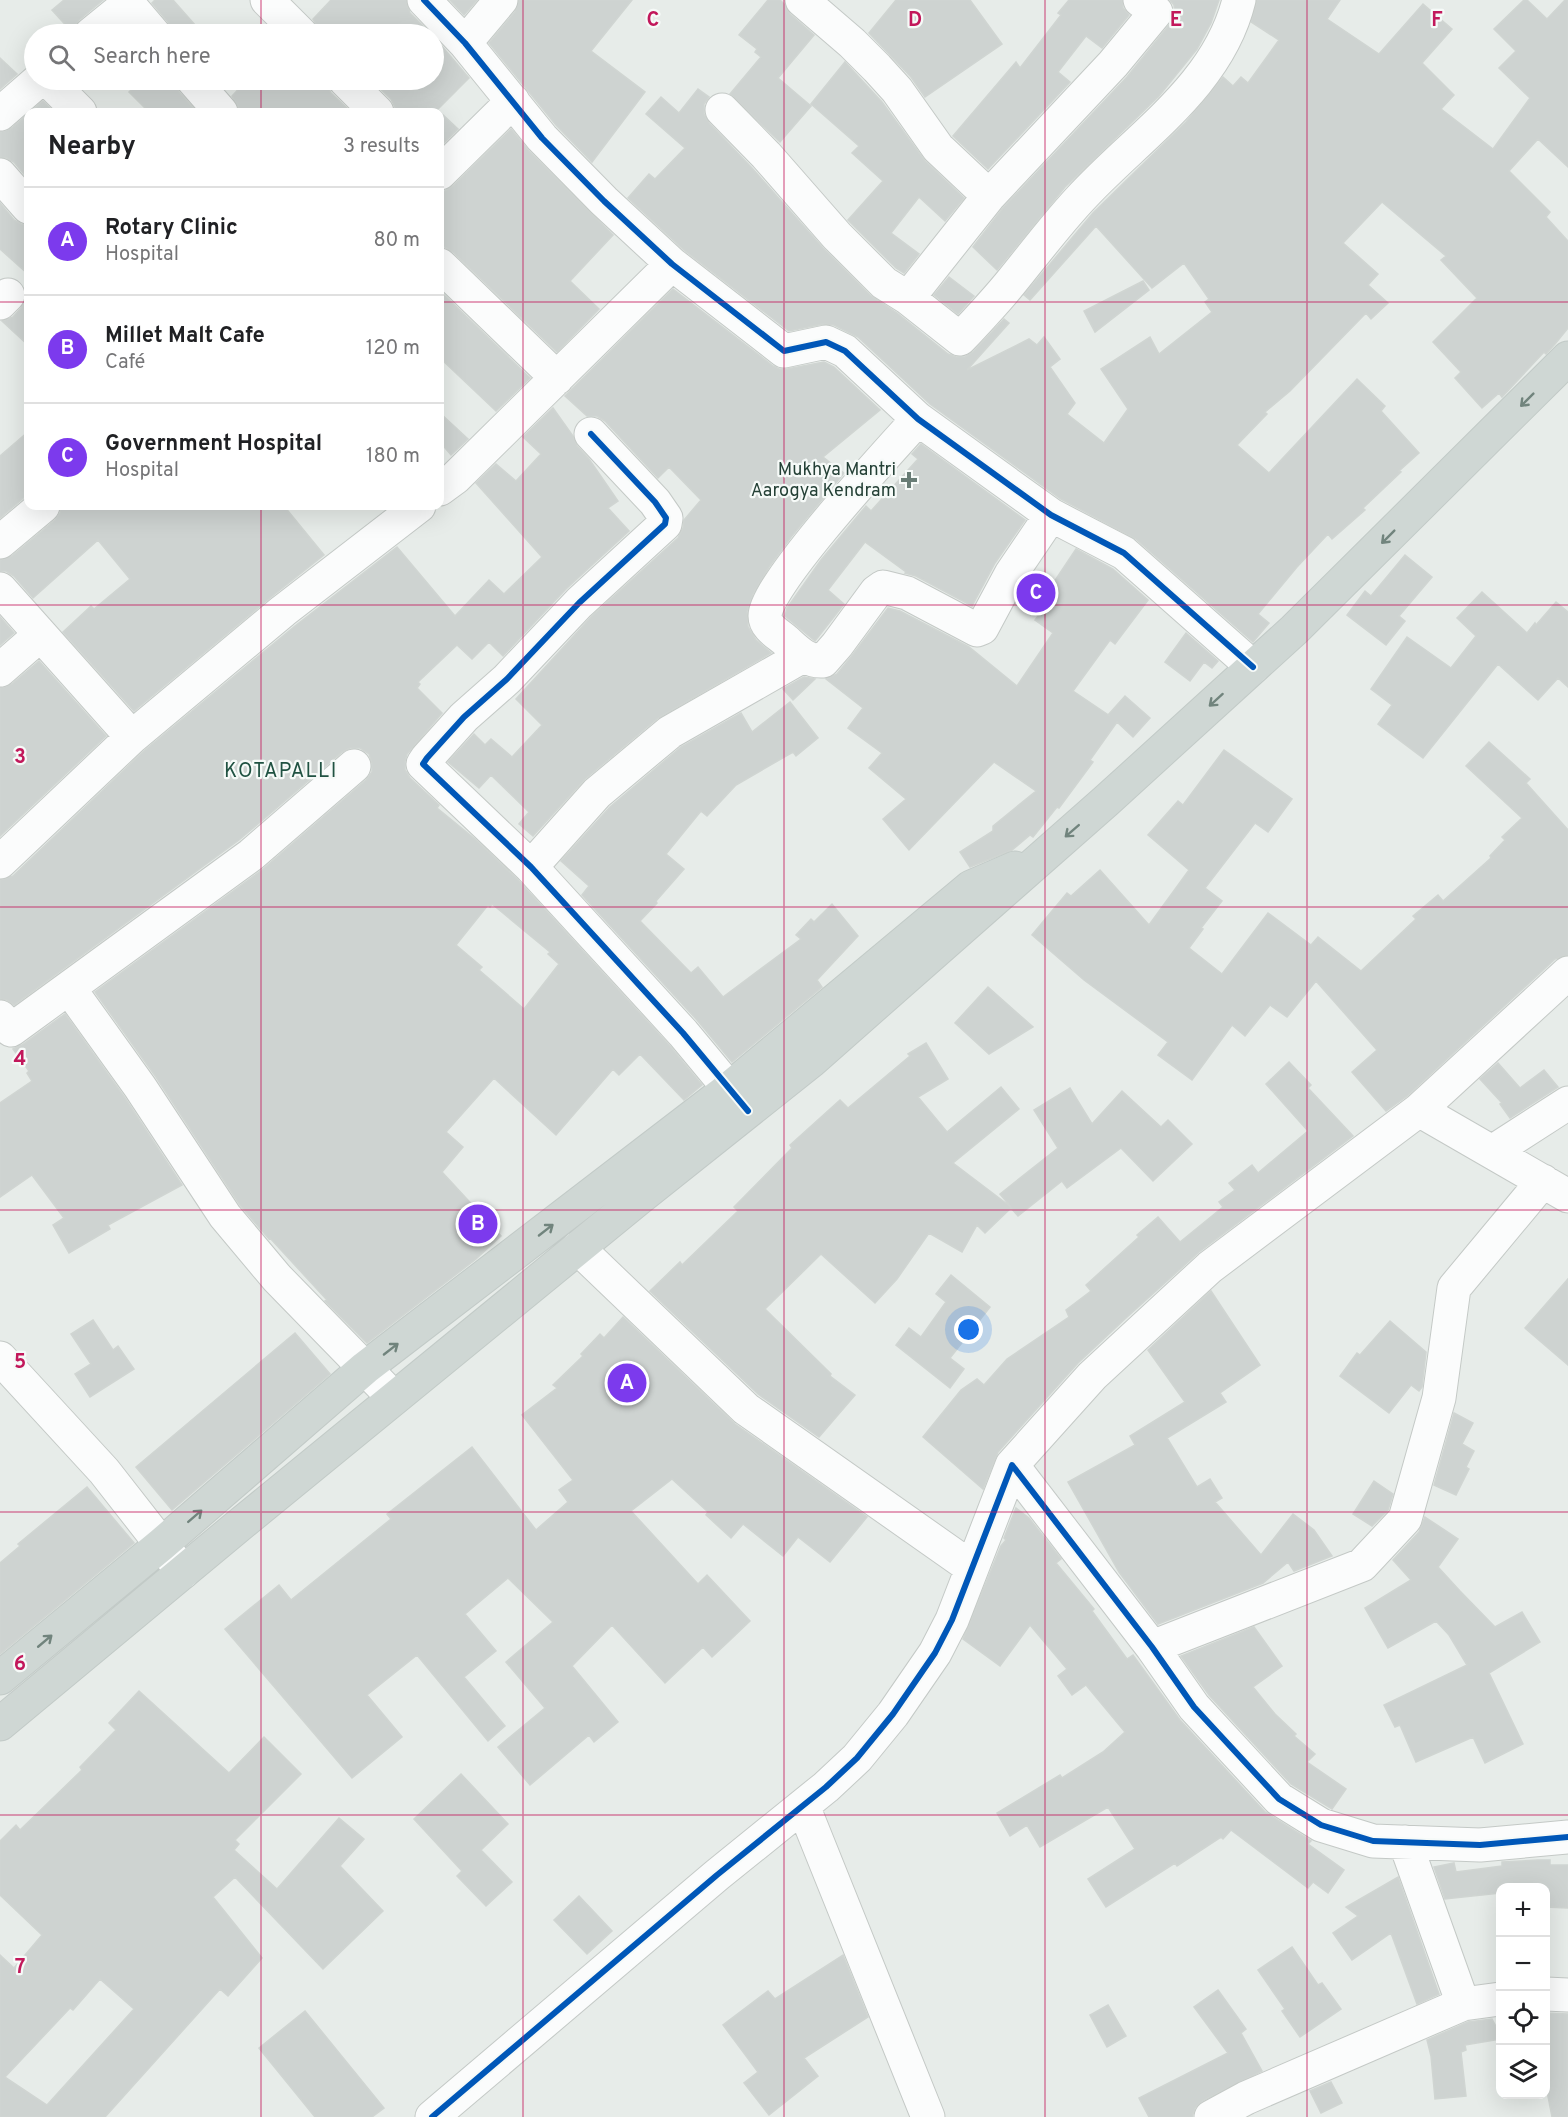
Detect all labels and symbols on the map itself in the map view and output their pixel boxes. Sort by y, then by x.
text: C [647,8,659,34]
text: D [908,8,922,34]
text: E [1170,8,1182,34]
text: F [1431,8,1443,34]
one-way arrow [1520,393,1535,408]
place label: Mukhya Mantri Aarogya Kendram [751,459,896,503]
marker: Mukhya Mantri Aarogya Kendram [900,471,918,489]
one-way arrow [1381,530,1396,545]
pin: C [1016,570,1056,616]
one-way arrow [1209,693,1224,707]
text: 3 [14,745,26,771]
district label: KOTAPALLI [224,759,338,785]
one-way arrow [1064,824,1079,838]
text: 4 [14,1047,26,1073]
pin: B [458,1202,498,1246]
one-way arrow [537,1223,553,1236]
your location [954,1315,983,1344]
one-way arrow [383,1342,399,1355]
text: 5 [14,1350,26,1376]
pin: A [608,1360,646,1406]
one-way arrow [187,1509,202,1523]
one-way arrow [37,1634,53,1647]
text: 6 [14,1652,26,1678]
text: 7 [15,1955,25,1981]

